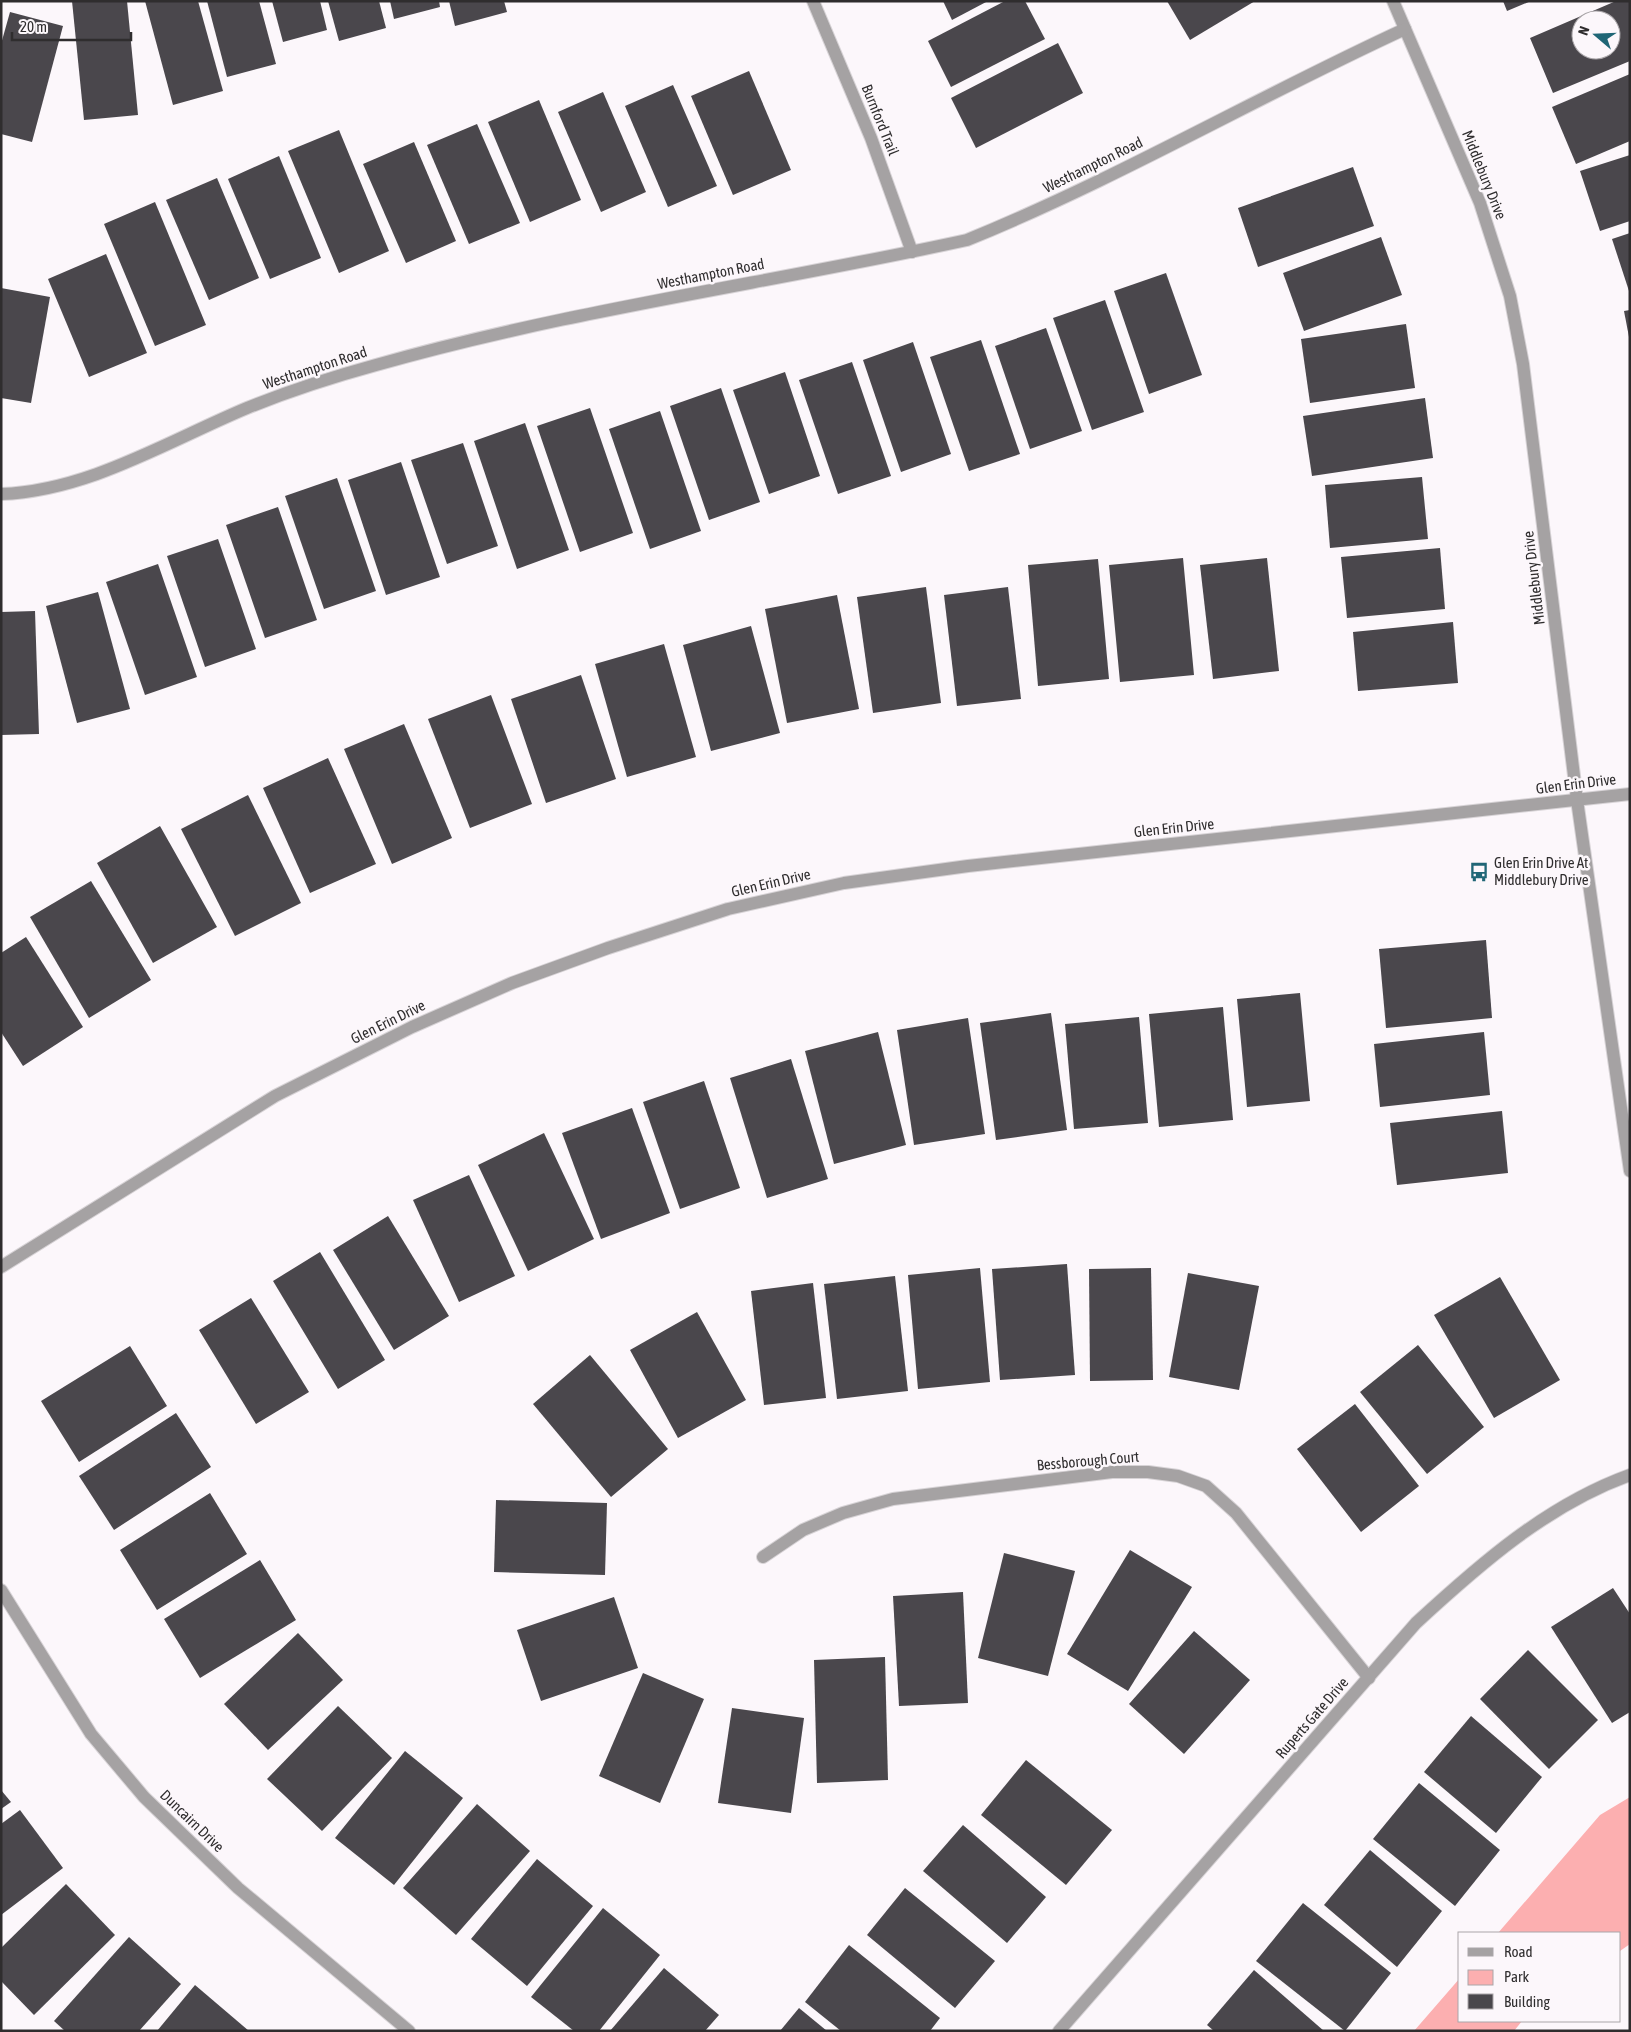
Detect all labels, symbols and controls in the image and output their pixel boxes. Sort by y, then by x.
scale bar [12,10,131,42]
north arrow [1571,10,1621,60]
text: 20 m [20,18,47,35]
text: N [1575,24,1593,37]
street label: Burnford Trail [859,82,902,158]
street label: Middlebury Drive [1459,128,1510,222]
street label: Westhampton Road [1040,133,1145,196]
street label: Westhampton Road [656,255,766,292]
street label: Westhampton Road [261,343,369,392]
street label: Middlebury Drive [1519,530,1548,626]
street label: Glen Erin Drive [1535,770,1617,797]
street label: Glen Erin Drive [1133,815,1215,840]
place label: Glen Erin Drive At Middlebury Drive [1494,854,1589,888]
bus stop icon: Glen Erin Drive At Middlebury Drive [1468,861,1490,883]
street label: Glen Erin Drive [730,865,812,900]
street label: Glen Erin Drive [348,996,428,1047]
street label: Bessborough Court [1036,1448,1140,1473]
street label: Ruperts Gate Drive [1272,1674,1352,1762]
street label: Duncairn Drive [157,1786,228,1855]
legend [1458,1932,1621,2022]
text: Road [1504,1943,1533,1960]
text: Park [1504,1968,1529,1985]
text: Building [1504,1993,1550,2010]

